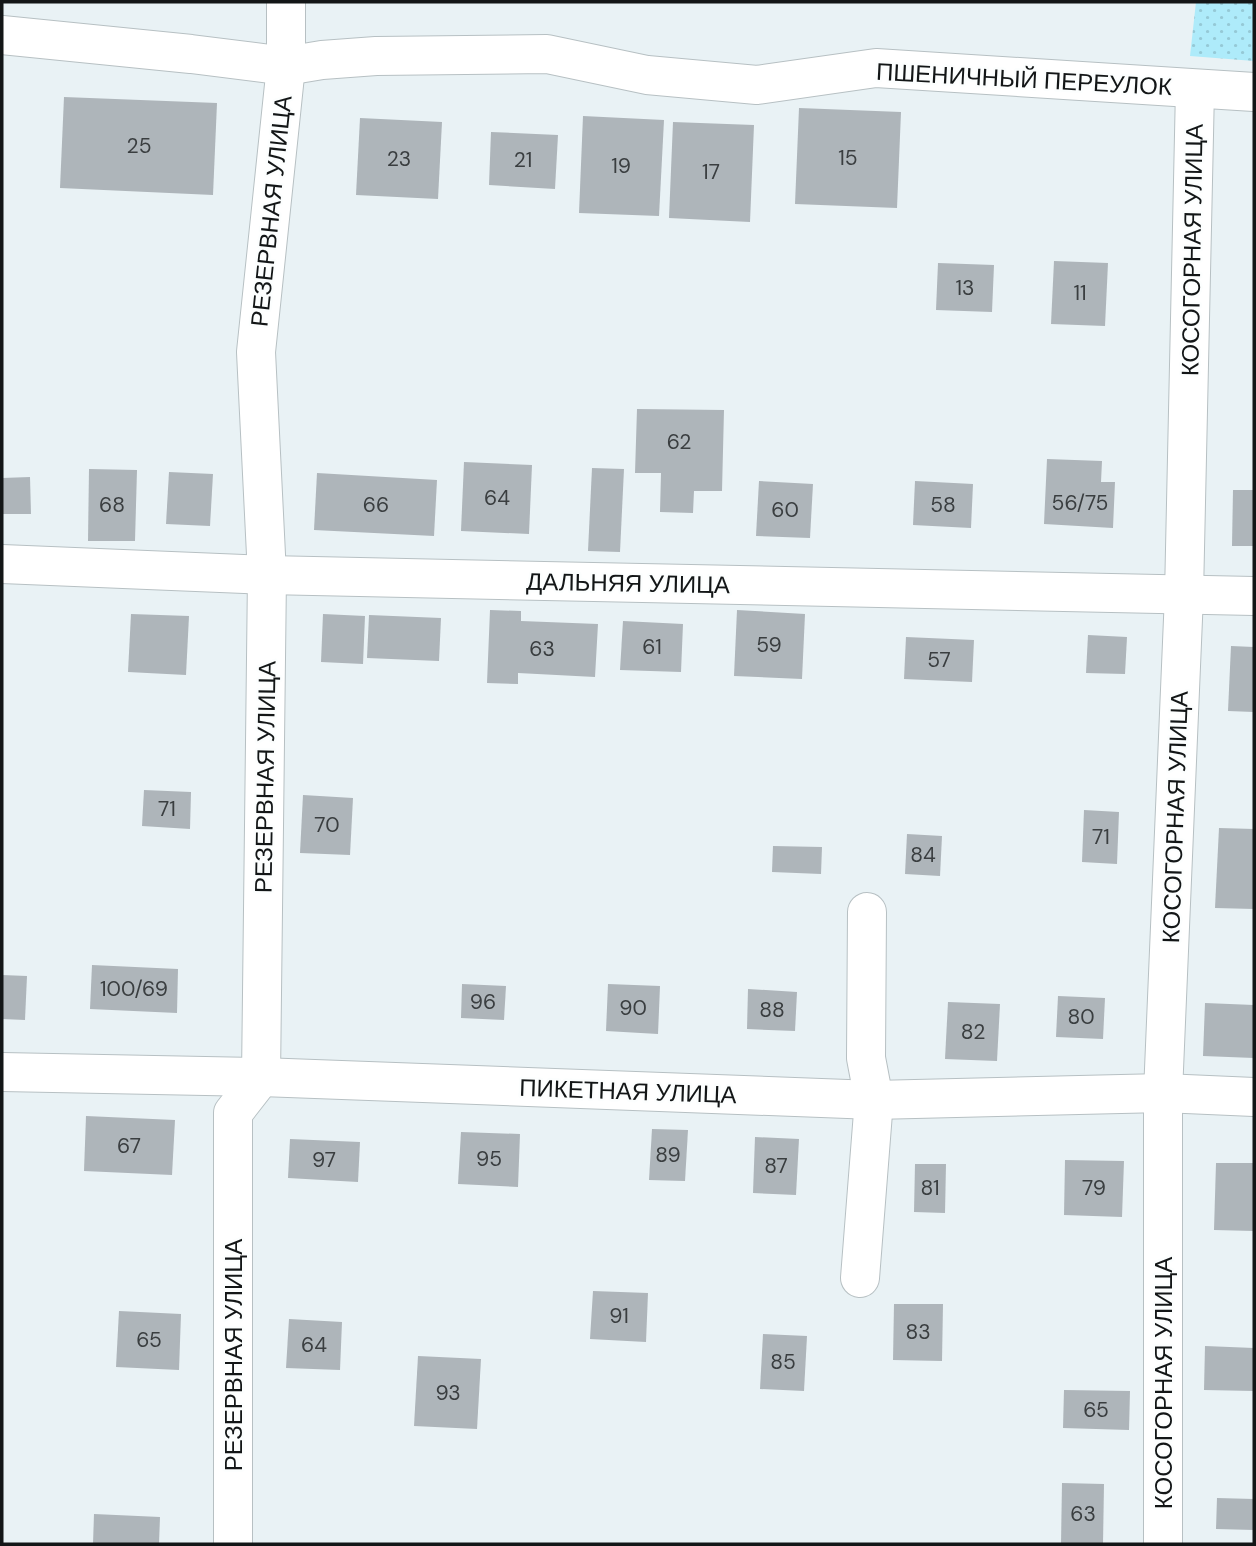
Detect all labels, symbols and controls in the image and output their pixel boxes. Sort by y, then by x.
street label: ПШЕНИЧНЫЙ ПЕРЕУЛОК [875,56,1173,102]
street label: РЕЗЕРВНАЯ УЛИЦА [243,94,299,328]
street label: КОСОГОРНАЯ УЛИЦА [1174,124,1210,376]
house number: 25 [127,132,151,160]
house number: 15 [838,144,858,172]
house number: 23 [387,145,411,173]
house number: 21 [514,146,532,174]
house number: 19 [611,152,631,180]
house number: 17 [702,158,720,186]
house number: 13 [956,274,974,302]
house number: 11 [1073,279,1087,307]
house number: 62 [667,428,691,456]
house number: 64 [484,484,510,512]
house number: 56/75 [1052,489,1108,517]
house number: 68 [99,491,125,519]
house number: 66 [363,491,389,519]
house number: 58 [930,491,956,519]
house number: 60 [771,496,799,524]
street label: ДАЛЬНЯЯ УЛИЦА [526,566,730,600]
house number: 59 [756,631,782,659]
house number: 61 [642,633,662,661]
house number: 63 [529,635,555,663]
house number: 57 [927,646,951,674]
street label: РЕЗЕРВНАЯ УЛИЦА [247,661,283,893]
street label: КОСОГОРНАЯ УЛИЦА [1155,690,1195,944]
house number: 71 [158,795,176,823]
house number: 70 [314,811,340,839]
house number: 71 [1092,823,1110,851]
house number: 84 [910,841,936,869]
house number: 100/69 [100,975,168,1003]
house number: 96 [470,988,496,1016]
house number: 90 [619,994,647,1022]
house number: 88 [759,996,785,1024]
house number: 80 [1067,1003,1095,1031]
house number: 82 [961,1018,985,1046]
street label: ПИКЕТНАЯ УЛИЦА [519,1072,737,1110]
house number: 67 [117,1132,141,1160]
house number: 89 [655,1141,681,1169]
house number: 95 [476,1145,502,1173]
house number: 97 [312,1146,336,1174]
house number: 87 [764,1152,788,1180]
house number: 81 [921,1174,939,1202]
house number: 79 [1082,1174,1106,1202]
street label: РЕЗЕРВНАЯ УЛИЦА [218,1239,249,1471]
street label: КОСОГОРНАЯ УЛИЦА [1148,1257,1179,1509]
house number: 91 [609,1302,629,1330]
house number: 83 [905,1318,931,1346]
house number: 65 [136,1326,162,1354]
house number: 64 [301,1331,327,1359]
house number: 85 [770,1348,796,1376]
house number: 93 [435,1379,461,1407]
house number: 65 [1083,1396,1109,1424]
house number: 63 [1070,1500,1096,1528]

